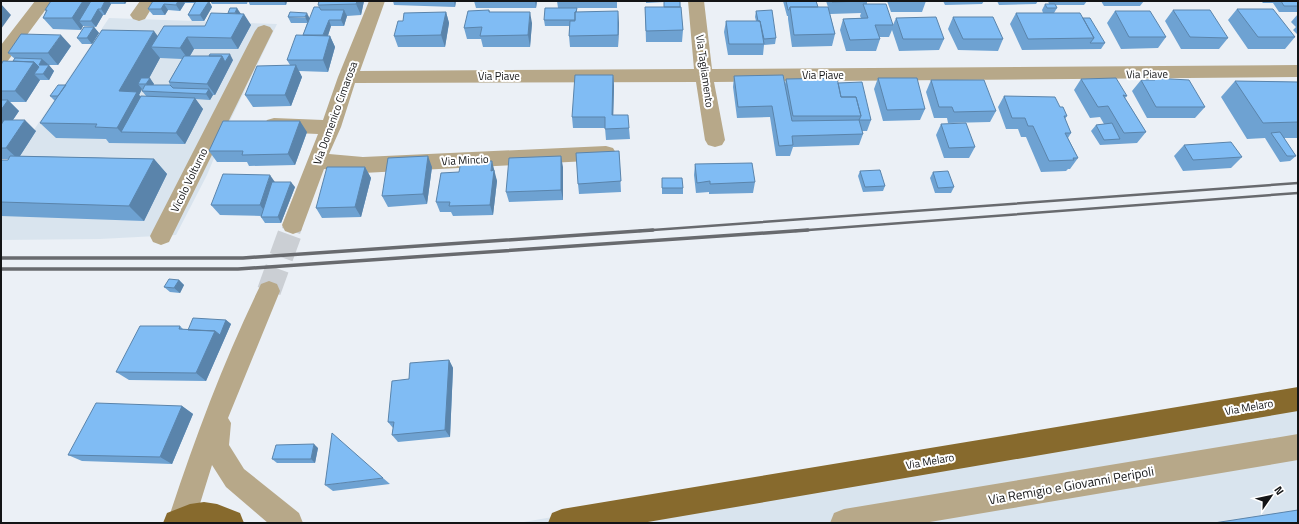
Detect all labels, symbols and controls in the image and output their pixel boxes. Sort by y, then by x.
street label: Via Tagliamento [692,34,718,109]
street label: Via Domenico Cimarosa [309,59,361,167]
street label: Via Piave [1126,66,1169,82]
street label: Via Piave [802,67,844,83]
street label: Via Piave [478,68,520,84]
street label: Vicolo Volturno [167,145,212,215]
street label: Via Mincio [441,151,489,169]
street label: Via Melaro [1223,395,1275,419]
street label: Via Melaro [904,449,956,473]
street label: Via Remigio e Giovanni Peripoli [987,461,1155,509]
north arrow [1251,476,1291,516]
text: N [1271,483,1288,498]

